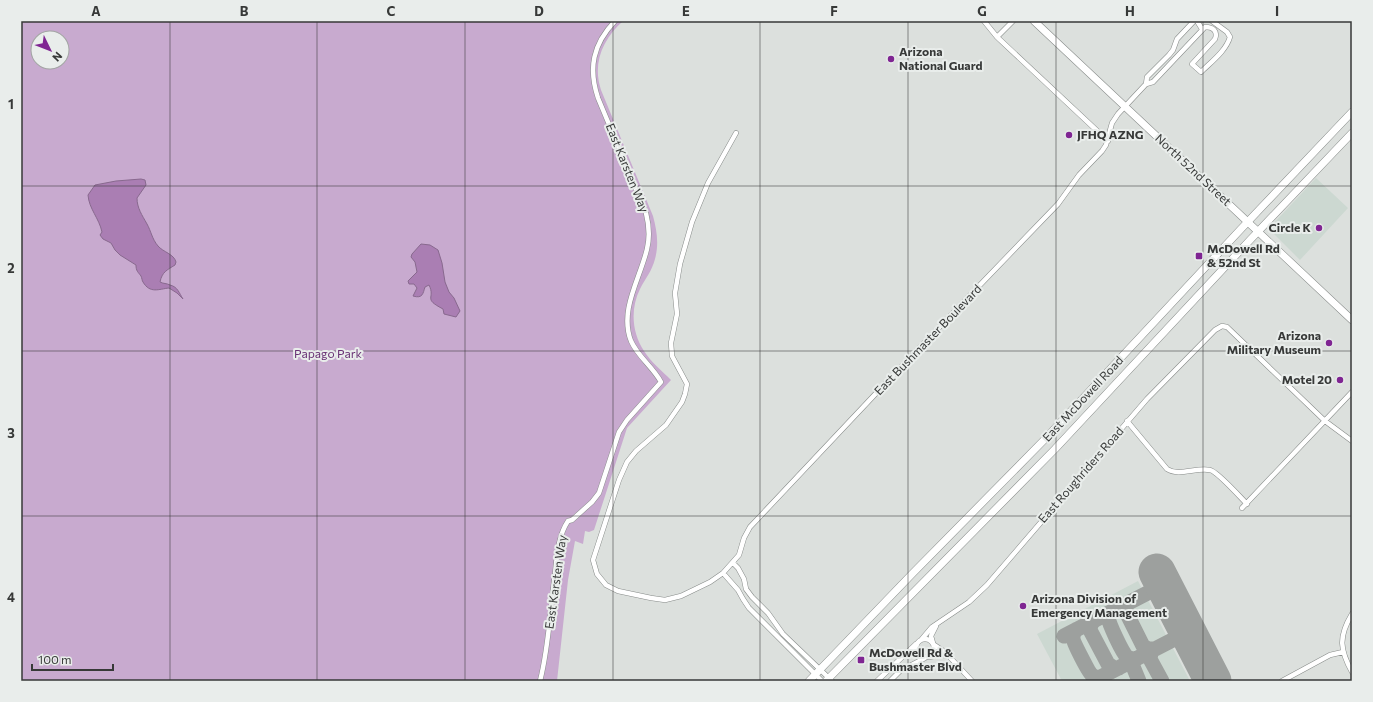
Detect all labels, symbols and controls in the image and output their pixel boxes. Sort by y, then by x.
text: A [91,3,101,19]
text: B [240,3,249,19]
text: C [387,3,396,19]
text: D [534,3,544,19]
text: E [682,3,690,19]
text: F [830,3,838,19]
text: G [977,3,987,19]
text: H [1125,3,1135,19]
text: I [1275,3,1279,19]
north arrow [30,30,70,70]
place label: Arizona National Guard [899,44,982,72]
text: N [50,50,65,65]
marker: Arizona National Guard [886,54,896,64]
text: 1 [8,96,14,112]
street label: East Karsten Way [604,121,652,214]
place label: JFHQ AZNG [1077,127,1144,142]
marker: JFHQ AZNG [1064,130,1074,140]
street label: North 52nd Street [1153,130,1235,208]
place label: Circle K [1269,220,1312,234]
marker: Circle K [1314,223,1324,233]
place label: McDowell Rd & 52nd St [1207,241,1280,269]
marker: McDowell Rd & 52nd St [1194,251,1204,261]
text: 2 [7,260,15,276]
street label: East Bushmaster Boulevard [871,281,984,397]
place label: Arizona Military Museum [1227,328,1321,356]
marker: Arizona Military Museum [1324,338,1334,348]
park label: Papago Park [294,346,363,360]
street label: East McDowell Road [1039,353,1125,444]
place label: Motel 20 [1282,372,1332,386]
marker: Motel 20 [1335,375,1345,385]
street label: East Roughriders Road [1035,423,1126,525]
text: 3 [7,425,15,441]
street label: East Karsten Way [541,534,569,630]
text: 4 [7,589,15,605]
place label: Arizona Division of Emergency Management [1031,591,1167,619]
marker: Arizona Division of Emergency Management [1018,601,1028,611]
place label: McDowell Rd & Bushmaster Blvd [869,645,962,673]
scale bar [32,646,113,672]
text: 100 m [38,652,72,666]
marker: McDowell Rd & Bushmaster Blvd [856,655,866,665]

